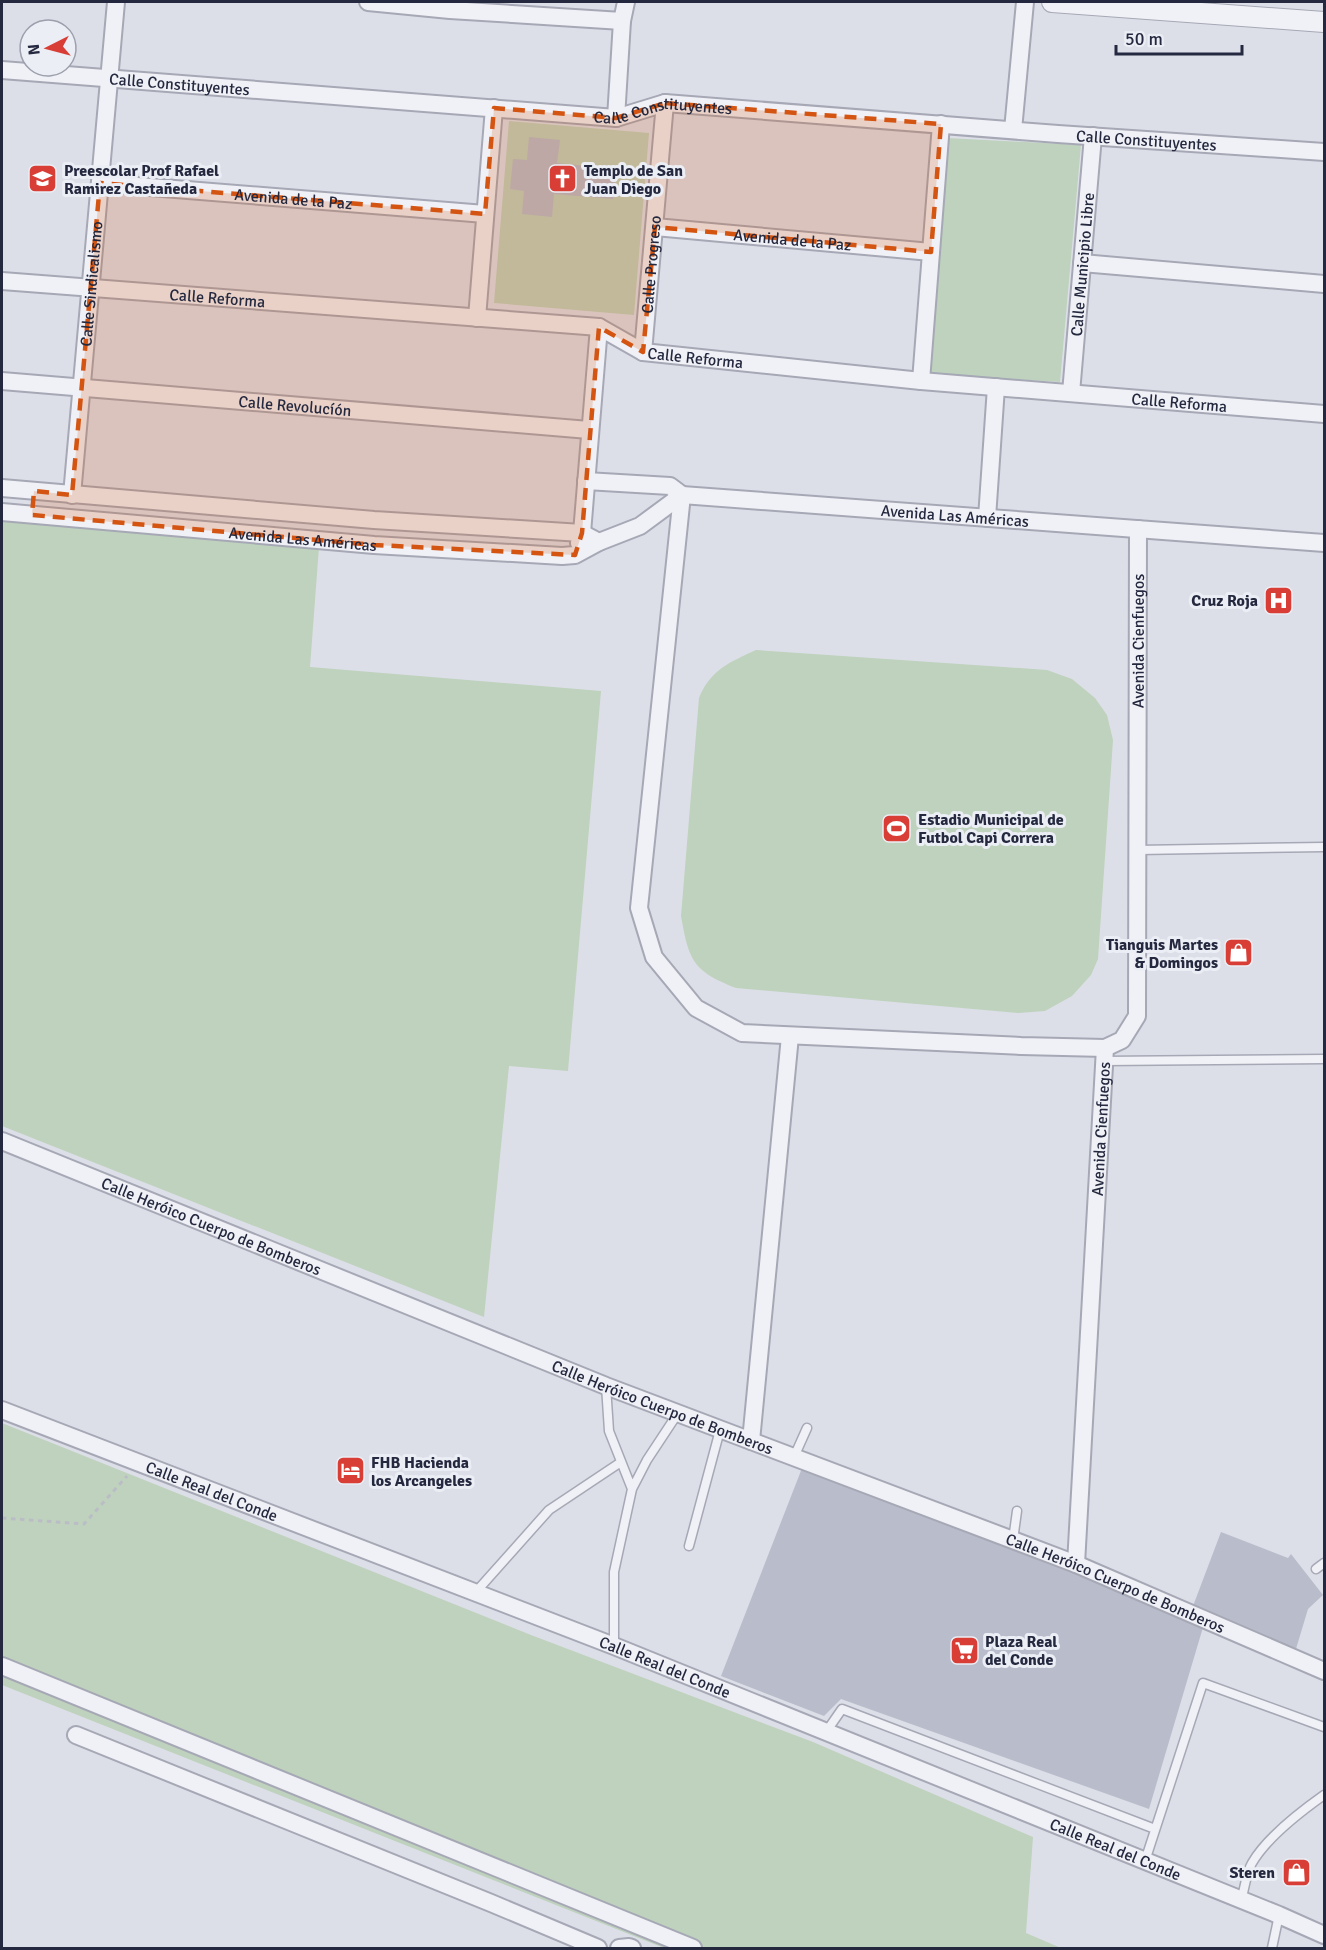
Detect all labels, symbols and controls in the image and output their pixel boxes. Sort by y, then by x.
north arrow [18,18,78,78]
scale bar [1116,18,1242,56]
text: 50 m [1125,28,1163,50]
text: N [24,43,45,56]
street label: Calle Constituyentes [108,69,250,100]
street label: Calle Constituyentes [593,94,733,129]
street label: Calle Constituyentes [1075,126,1217,156]
place label: Preescolar Prof Rafael Ramirez Castañeda [64,161,219,199]
place label: Templo de San Juan Diego [584,161,683,199]
school or university icon: Preescolar Prof Rafael Ramirez Castañeda [27,163,59,195]
church icon: Templo de San Juan Diego [547,163,579,195]
street label: Avenida de la Paz [234,185,353,214]
street label: Calle Municipio Libre [1067,192,1099,337]
street label: Calle Progreso [637,215,666,314]
street label: Calle Sindicalismo [76,220,107,347]
street label: Avenida de la Paz [733,225,852,256]
street label: Calle Reforma [169,285,266,312]
street label: Calle Reforma [646,344,744,373]
street label: Calle Reforma [1130,389,1228,417]
street label: Calle Revolucíón [238,392,352,421]
street label: Avenida Las Américas [880,501,1030,532]
street label: Avenida Las Américas [228,523,378,556]
street label: Avenida Cienfuegos [1129,574,1149,708]
hospital icon: Cruz Roja [1263,584,1295,616]
place label: Cruz Roja [1191,591,1258,611]
place label: Estadio Municipal de Futbol Capi Correra [918,810,1064,848]
sports icon: Estadio Municipal de Futbol Capi Correra [881,812,913,844]
place label: Tianguis Martes & Domingos [1106,935,1218,973]
shop icon: Tianguis Martes & Domingos [1223,937,1255,969]
street label: Avenida Cienfuegos [1088,1061,1115,1196]
street label: Calle Heróico Cuerpo de Bomberos [98,1173,324,1280]
street label: Calle Heróico Cuerpo de Bomberos [549,1356,776,1459]
place label: FHB Hacienda los Arcangeles [371,1453,472,1491]
hotel icon: FHB Hacienda los Arcangeles [334,1455,366,1487]
street label: Calle Real del Conde [143,1457,280,1526]
street label: Calle Heróico Cuerpo de Bomberos [1003,1529,1228,1638]
street label: Calle Real del Conde [596,1632,733,1703]
place label: Plaza Real del Conde [985,1632,1057,1670]
supermarket icon: Plaza Real del Conde [948,1634,980,1666]
street label: Calle Real del Conde [1047,1814,1184,1885]
shop icon: Steren [1280,1856,1312,1888]
place label: Steren [1229,1863,1275,1883]

